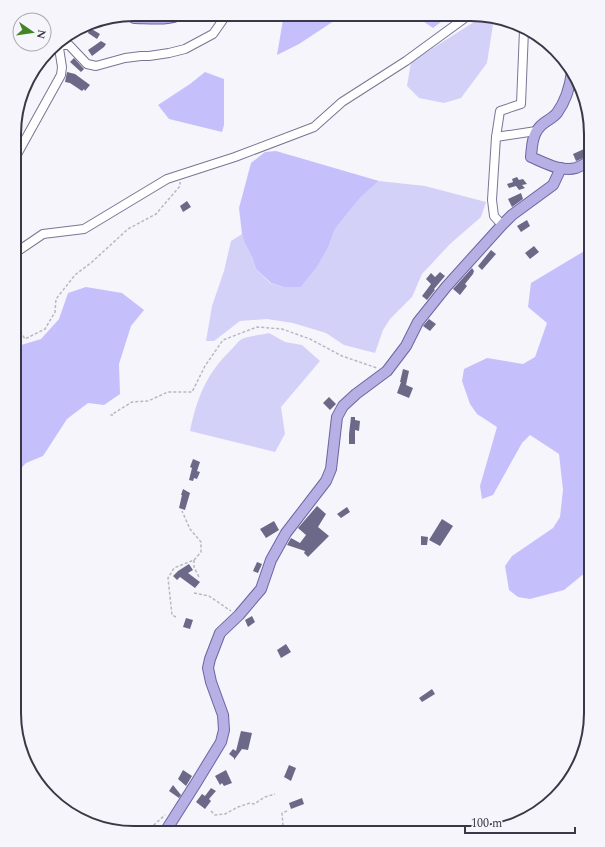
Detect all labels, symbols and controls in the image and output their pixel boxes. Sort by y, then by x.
north arrow [12,12,52,52]
text: N [32,28,51,40]
scale bar [465,809,575,835]
text: 100 m [471,814,502,833]

